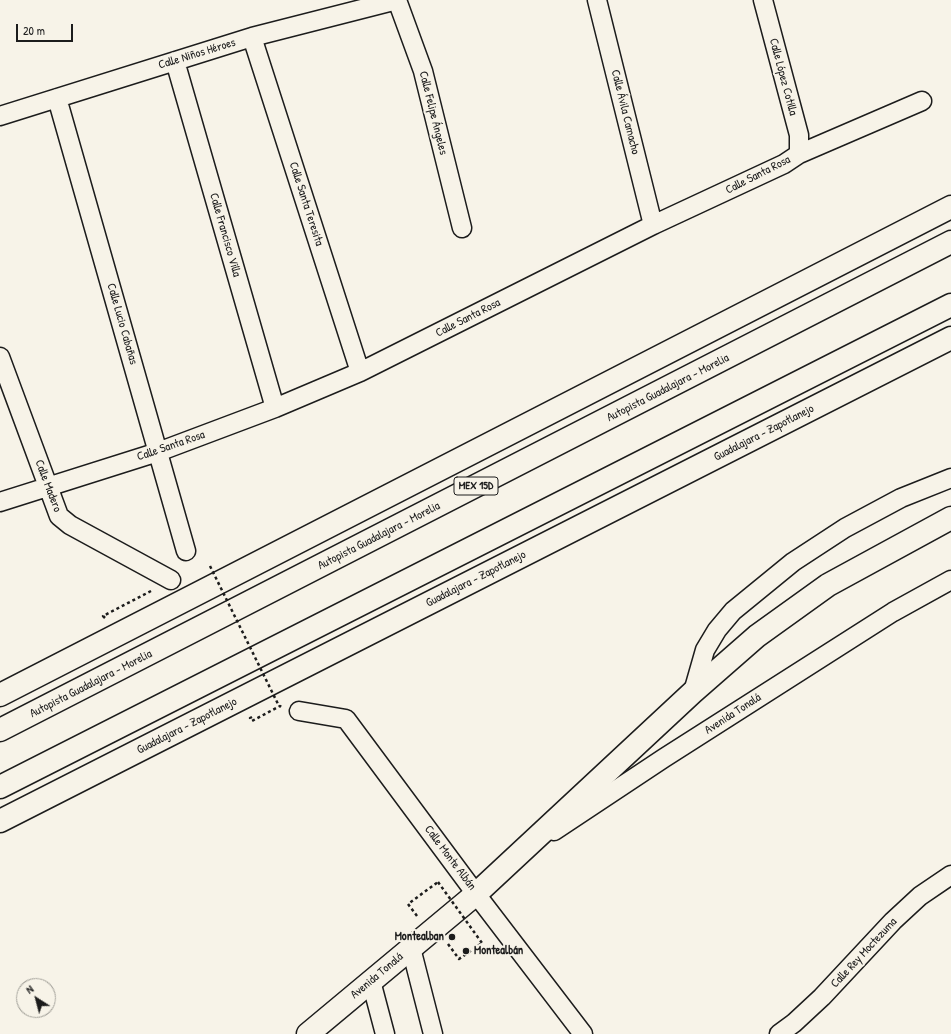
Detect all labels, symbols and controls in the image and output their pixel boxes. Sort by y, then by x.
scale bar [18,16,75,42]
text: 20 m [23,22,45,39]
street label: Calle Niños Héroes [157,35,237,73]
street label: Calle López Cotilla [766,37,800,117]
street label: Calle Ávila Camacho [608,68,642,156]
street label: Calle Felipe Ángeles [416,70,450,156]
street label: Calle Santa Rosa [723,153,793,197]
street label: Calle Santa Teresita [286,160,326,248]
street label: Calle Francisco Villa [206,191,244,279]
street label: Calle Lucio Cabañas [104,282,140,366]
street label: Calle Santa Rosa [433,296,503,340]
street label: Autopista Guadalajara - Morelia [604,351,732,425]
street label: Guadalajara - Zapotlanejo [712,402,816,464]
street label: Calle Santa Rosa [135,428,207,464]
street label: Calle Madero [31,458,65,514]
road number: MEX 15D [454,477,498,495]
street label: Autopista Guadalajara - Morelia [315,499,443,573]
street label: Guadalajara - Zapotlanejo [424,548,528,610]
street label: Autopista Guadalajara - Morelia [27,647,155,721]
street label: Avenida Tonalá [702,690,764,738]
street label: Guadalajara - Zapotlanejo [135,695,239,757]
street label: Calle Monte Albán [421,823,479,893]
street label: Calle Rey Moctezuma [828,915,900,991]
place label: Montealban [395,930,444,944]
marker: Montealban [447,932,457,942]
place label: Montealbán [474,944,523,958]
marker: Montealbán [461,946,471,956]
street label: Avenida Tonalá [348,950,406,1002]
north arrow [16,978,56,1018]
text: N [23,982,36,996]

